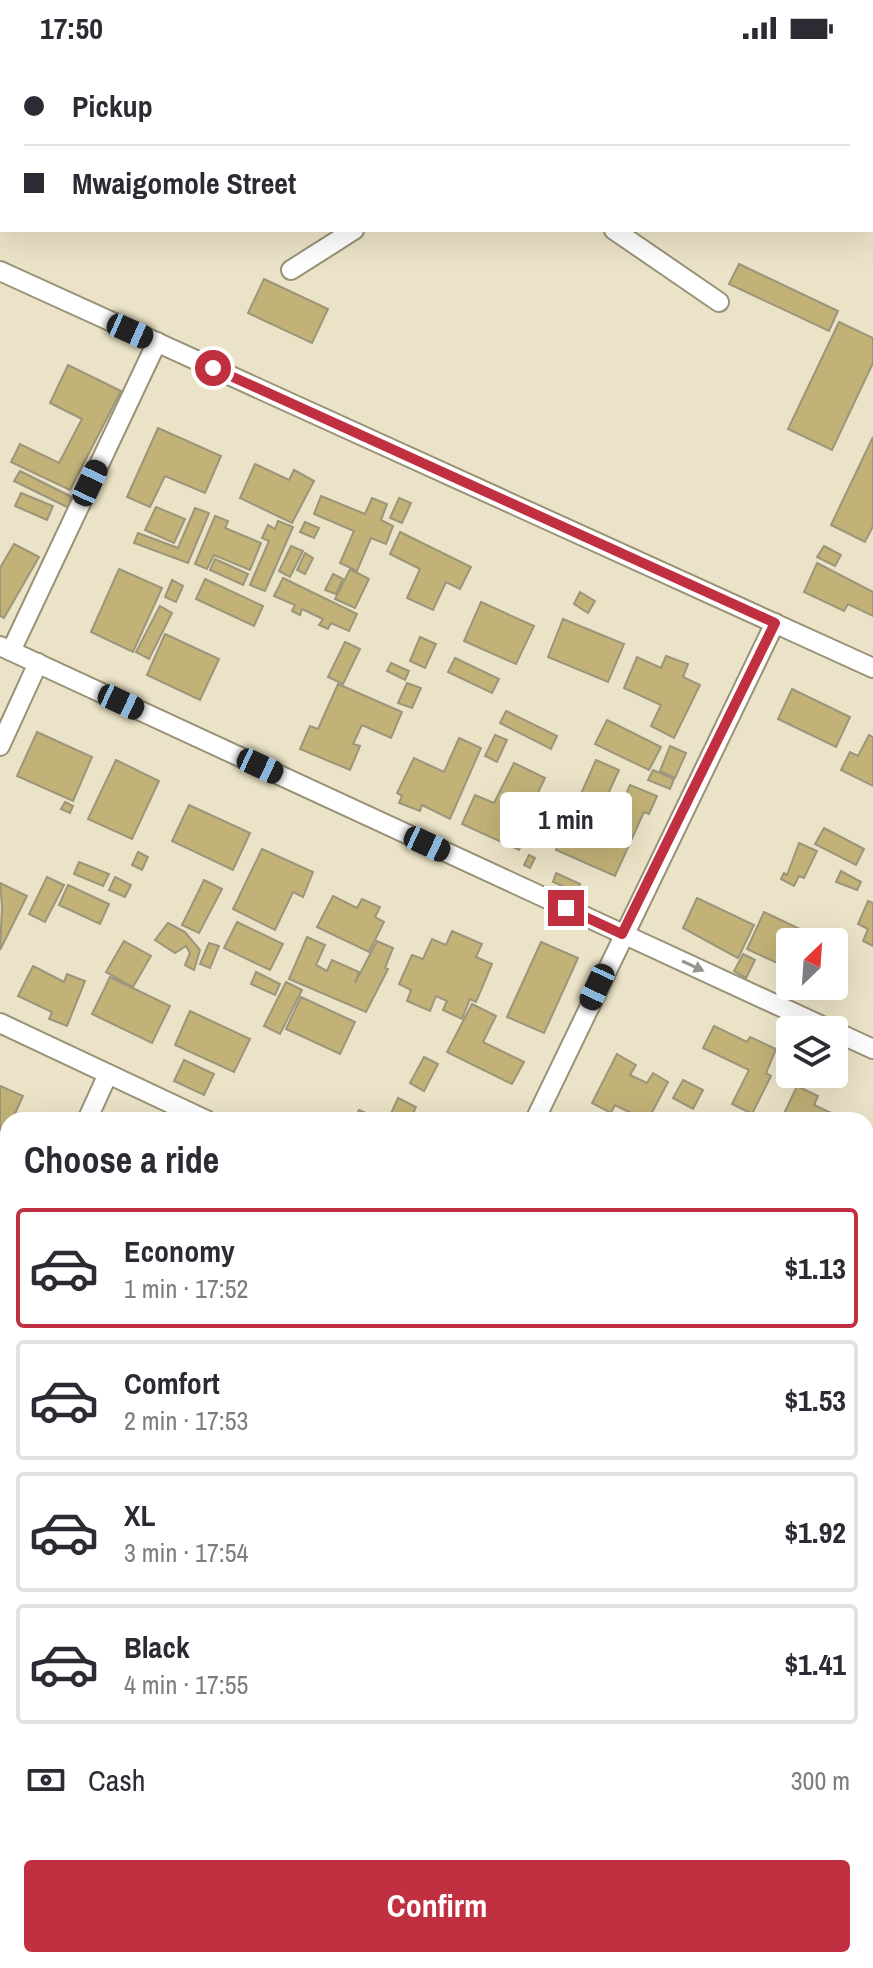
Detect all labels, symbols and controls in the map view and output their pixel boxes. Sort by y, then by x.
text: 17:50 [40,8,103,48]
text: Pickup [72,86,153,126]
text: Mwaigomole Street [72,163,296,203]
car [103,310,157,352]
route start [195,350,231,386]
car [69,456,111,510]
car [94,681,148,723]
car [233,745,287,787]
callout: 1 min [500,792,632,848]
text: 1 min [538,802,594,837]
car [400,823,454,865]
route end [548,890,584,926]
north arrow [776,928,848,1000]
map controls [776,928,848,1088]
one-way arrow [681,959,704,973]
car [576,960,618,1014]
button: layers [776,1016,848,1088]
text: Choose a ride [24,1136,219,1184]
text: Economy [124,1231,235,1271]
icon: car [28,1232,100,1304]
text: $1.13 [784,1248,846,1288]
text: 1 min · 17:52 [124,1271,248,1306]
text: Comfort [124,1363,220,1403]
icon: car [28,1364,100,1436]
text: $1.53 [784,1380,846,1420]
text: 2 min · 17:53 [124,1403,248,1438]
text: XL [124,1495,155,1535]
icon: car [28,1496,100,1568]
text: $1.92 [784,1512,846,1552]
text: 3 min · 17:54 [124,1535,248,1570]
text: Black [124,1627,190,1667]
icon: car [28,1628,100,1700]
text: $1.41 [784,1644,846,1684]
text: 4 min · 17:55 [124,1667,248,1702]
icon: cash [24,1758,68,1802]
text: Cash [88,1760,145,1800]
text: 300 m [791,1763,850,1798]
button: Confirm [24,1860,850,1952]

